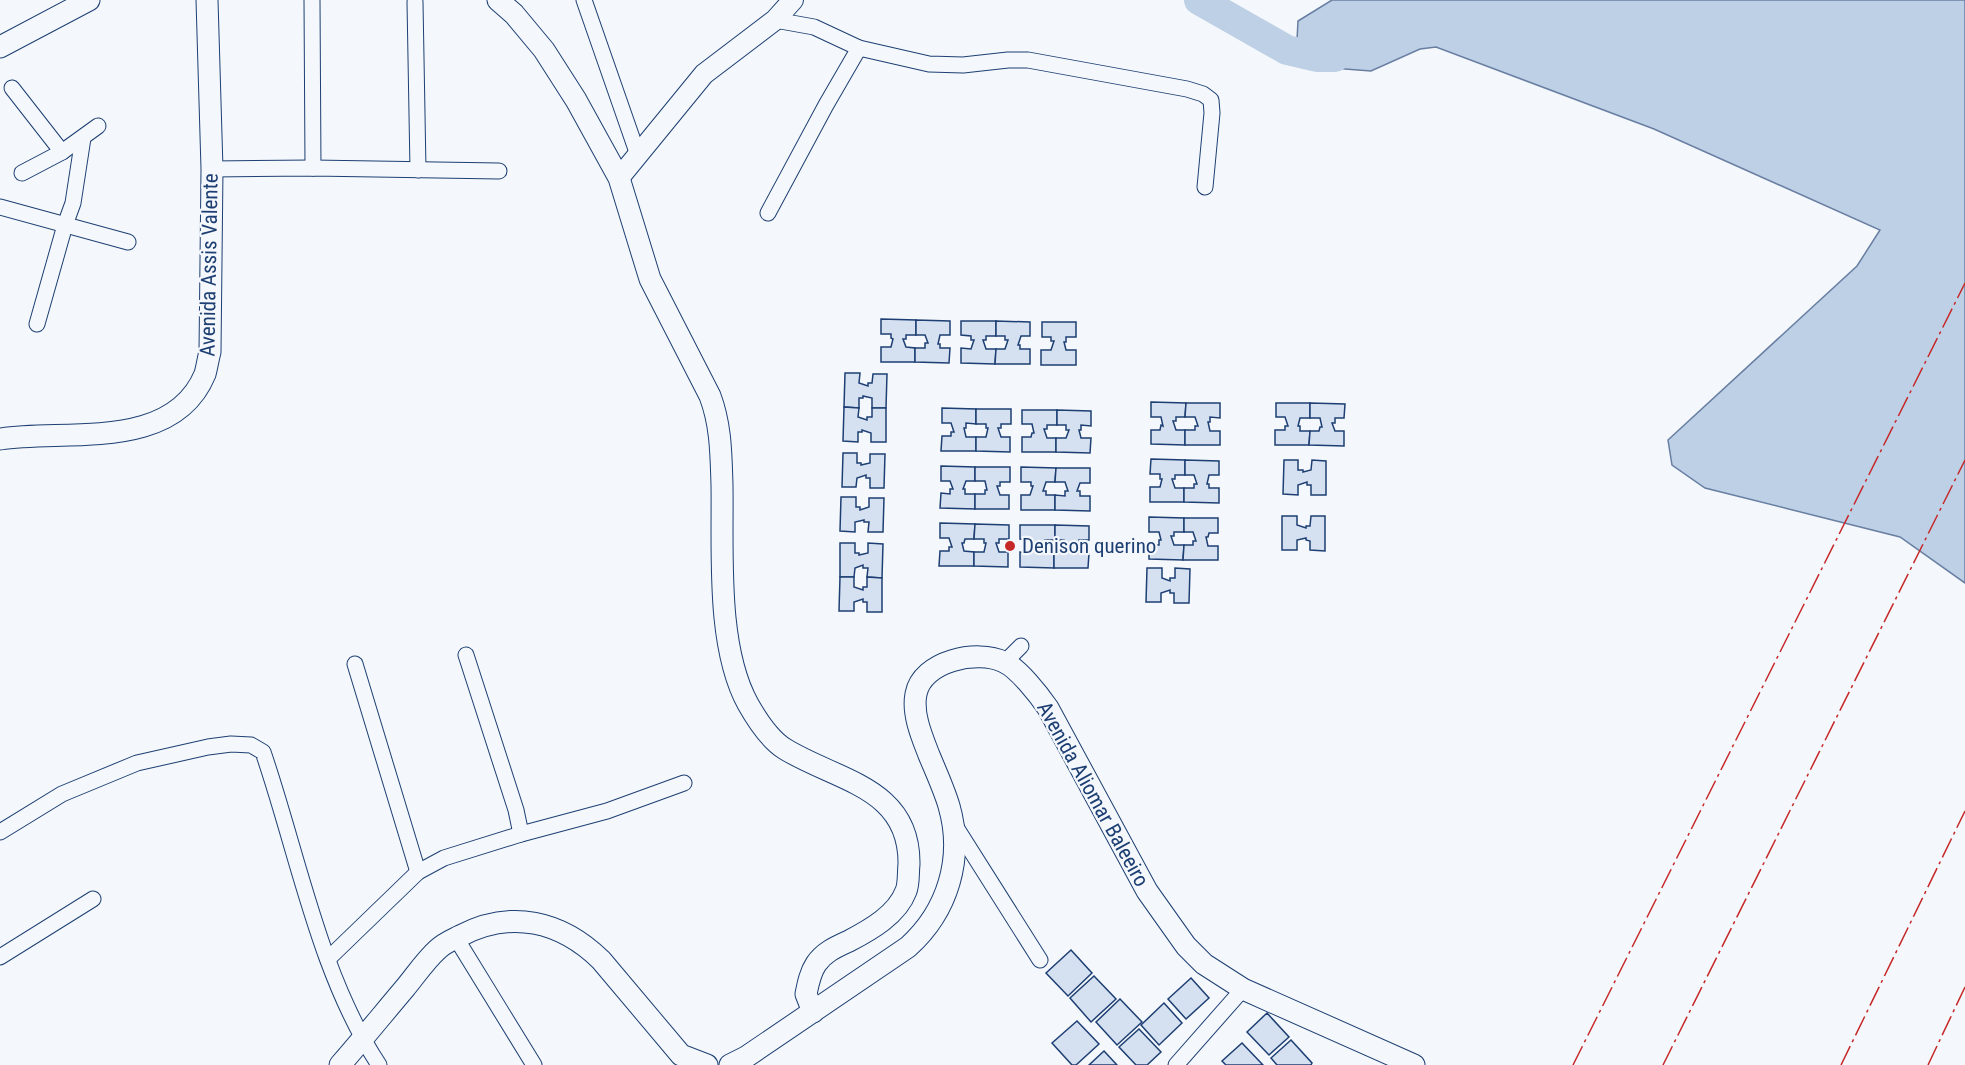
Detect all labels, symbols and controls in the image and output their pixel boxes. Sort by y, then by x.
street label: Avenida Assis Valente [195,173,223,357]
place label: Denison querino [1022,534,1156,558]
marker: Denison querino [1003,539,1017,553]
street label: Avenida Aliomar Baleeiro [1032,697,1154,891]

